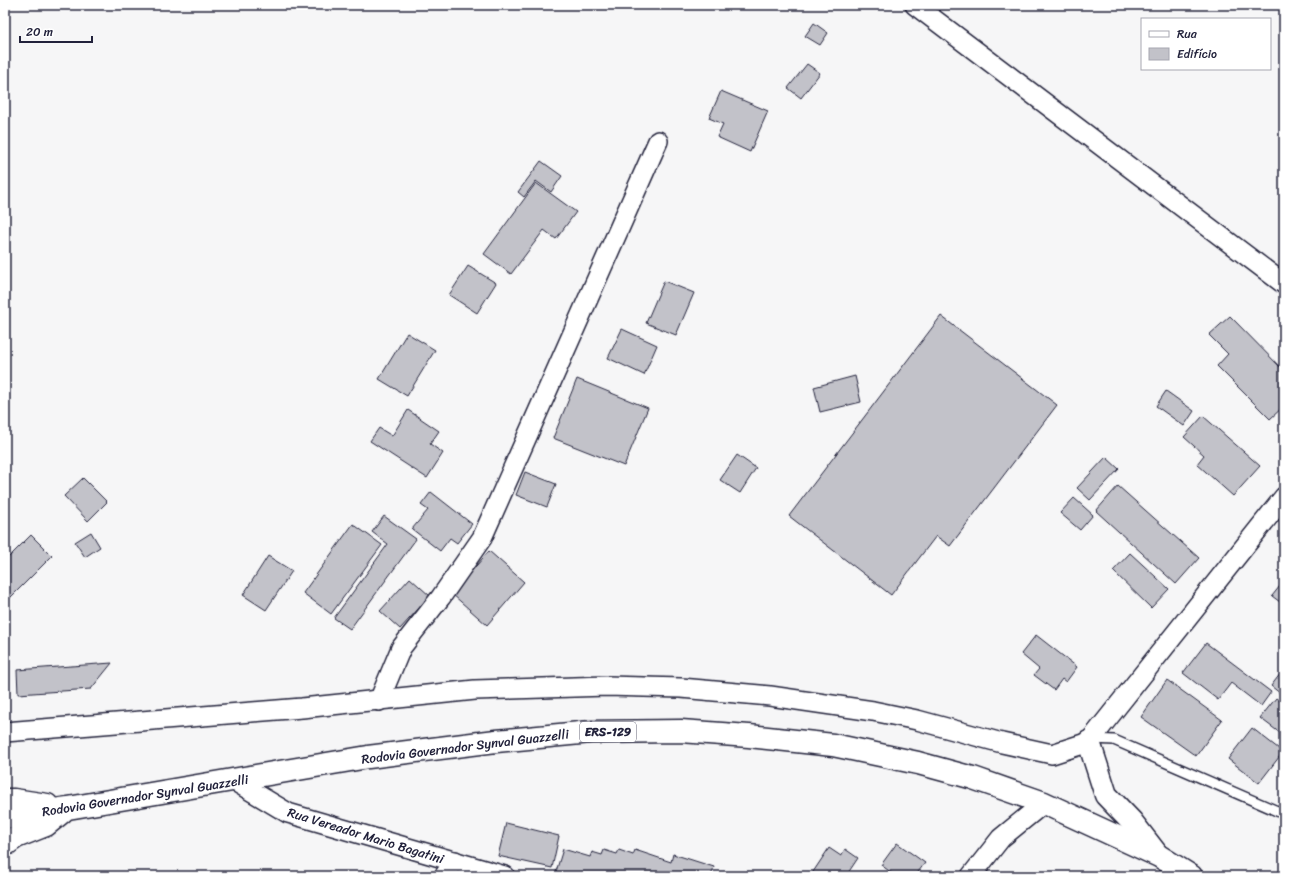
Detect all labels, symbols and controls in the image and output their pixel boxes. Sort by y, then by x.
scale bar [20,18,92,44]
legend [1141,18,1271,70]
text: 20 m [26,21,53,43]
text: Rua [1177,23,1198,45]
text: Edifício [1177,43,1217,65]
street label: Rodovia Governador Synval Guazzelli [360,722,570,771]
road number: ERS-129 [580,722,636,742]
street label: Rodovia Governador Synval Guazzelli [40,768,250,823]
street label: Rua Vereador Mario Bagatini [285,801,447,870]

